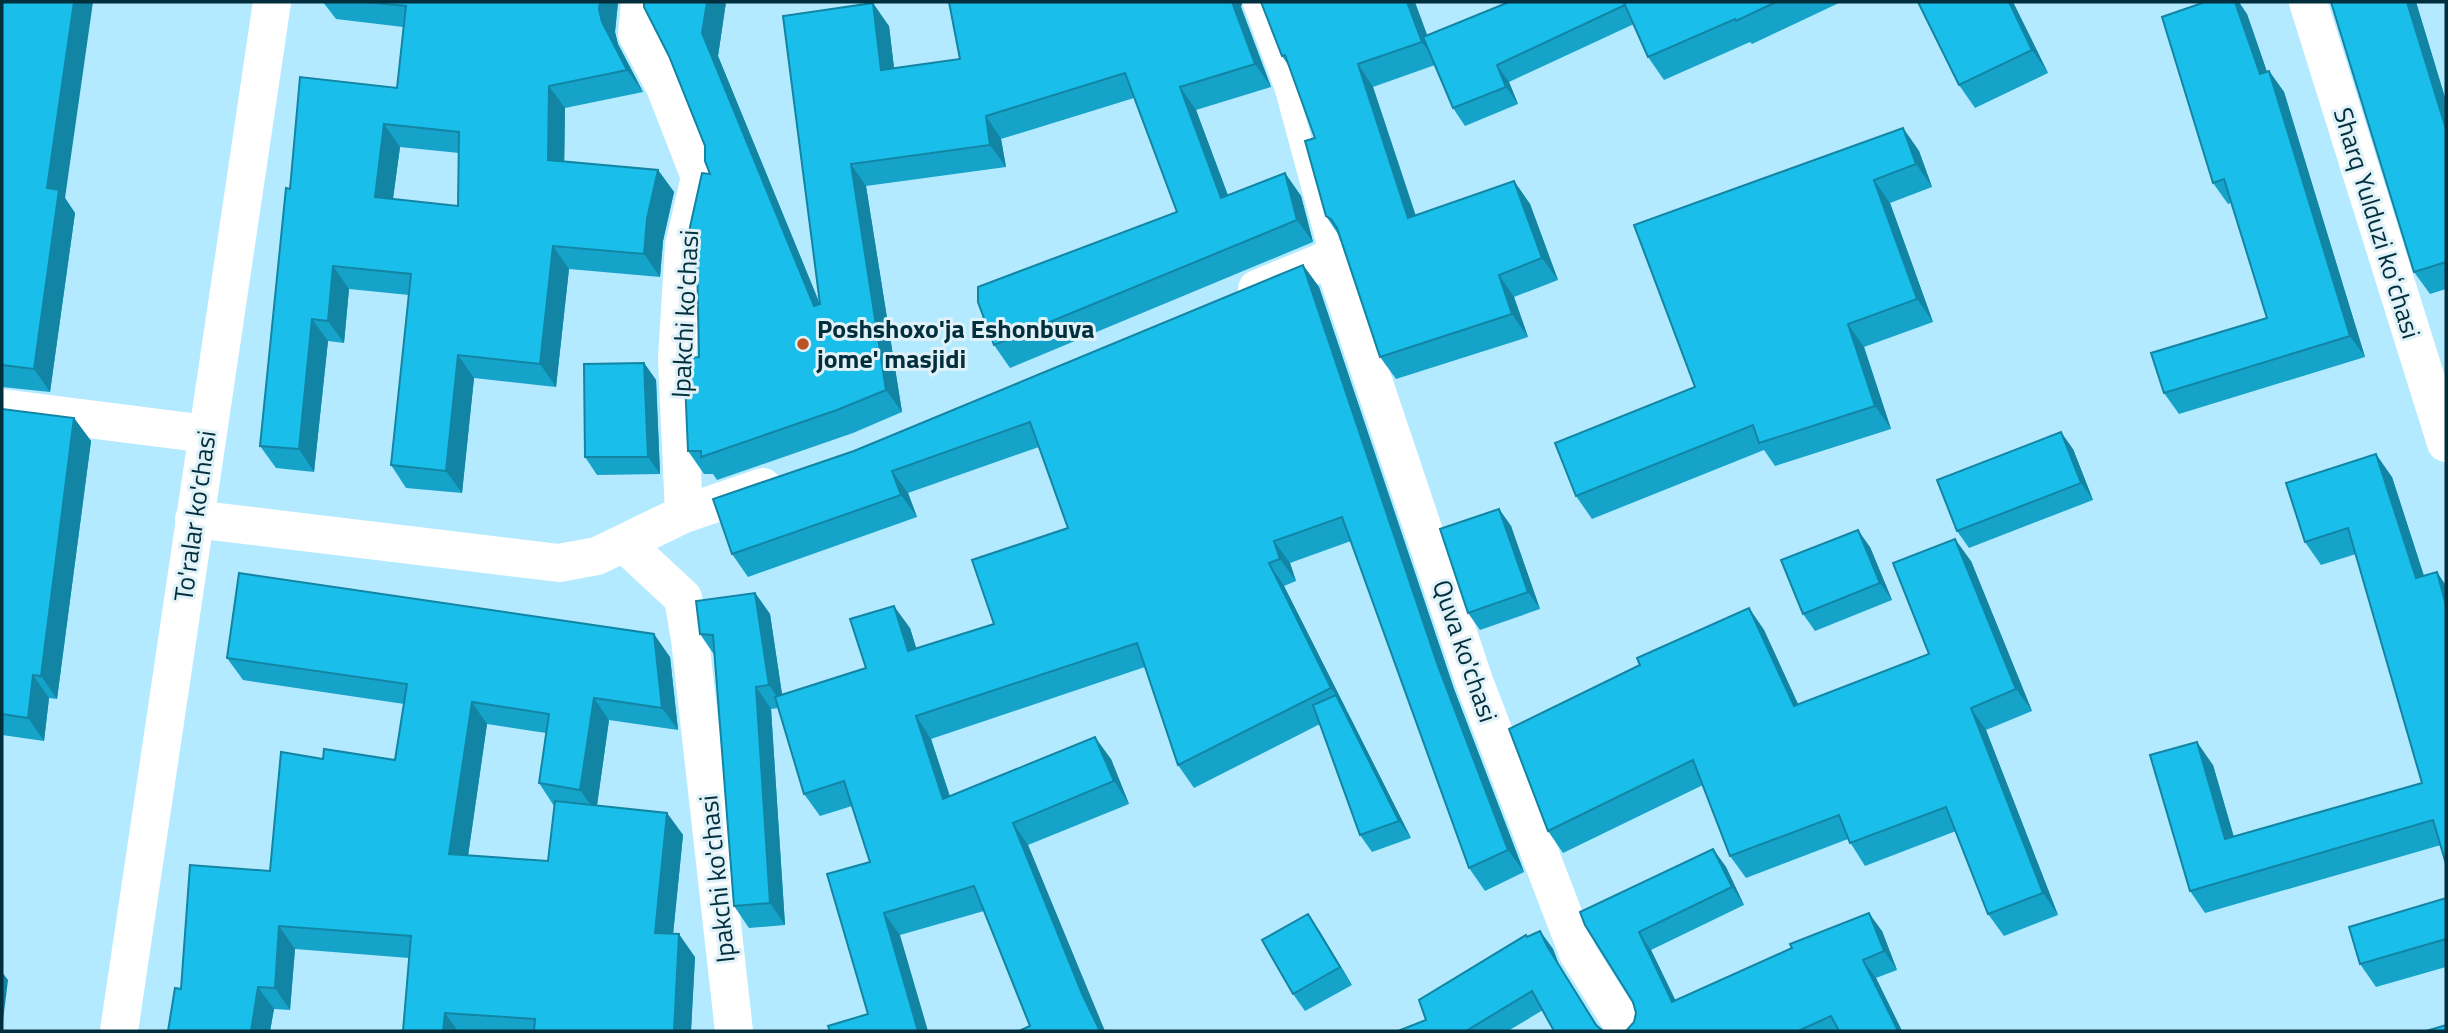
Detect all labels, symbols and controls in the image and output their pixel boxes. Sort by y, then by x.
street label: Sharq Yulduzi koʻchasi [2324,102,2431,343]
street label: Ipakchi ko'chasi [661,229,708,399]
place label: Poshshoxo'ja Eshonbuva jome' masjidi [816,309,1094,378]
marker: Poshshoxo'ja Eshonbuva jome' masjidi [795,336,811,352]
street label: To'ralar ko'chasi [163,428,226,604]
street label: Quva ko'chasi [1423,574,1508,727]
street label: Ipakchi ko'chasi [688,793,745,965]

